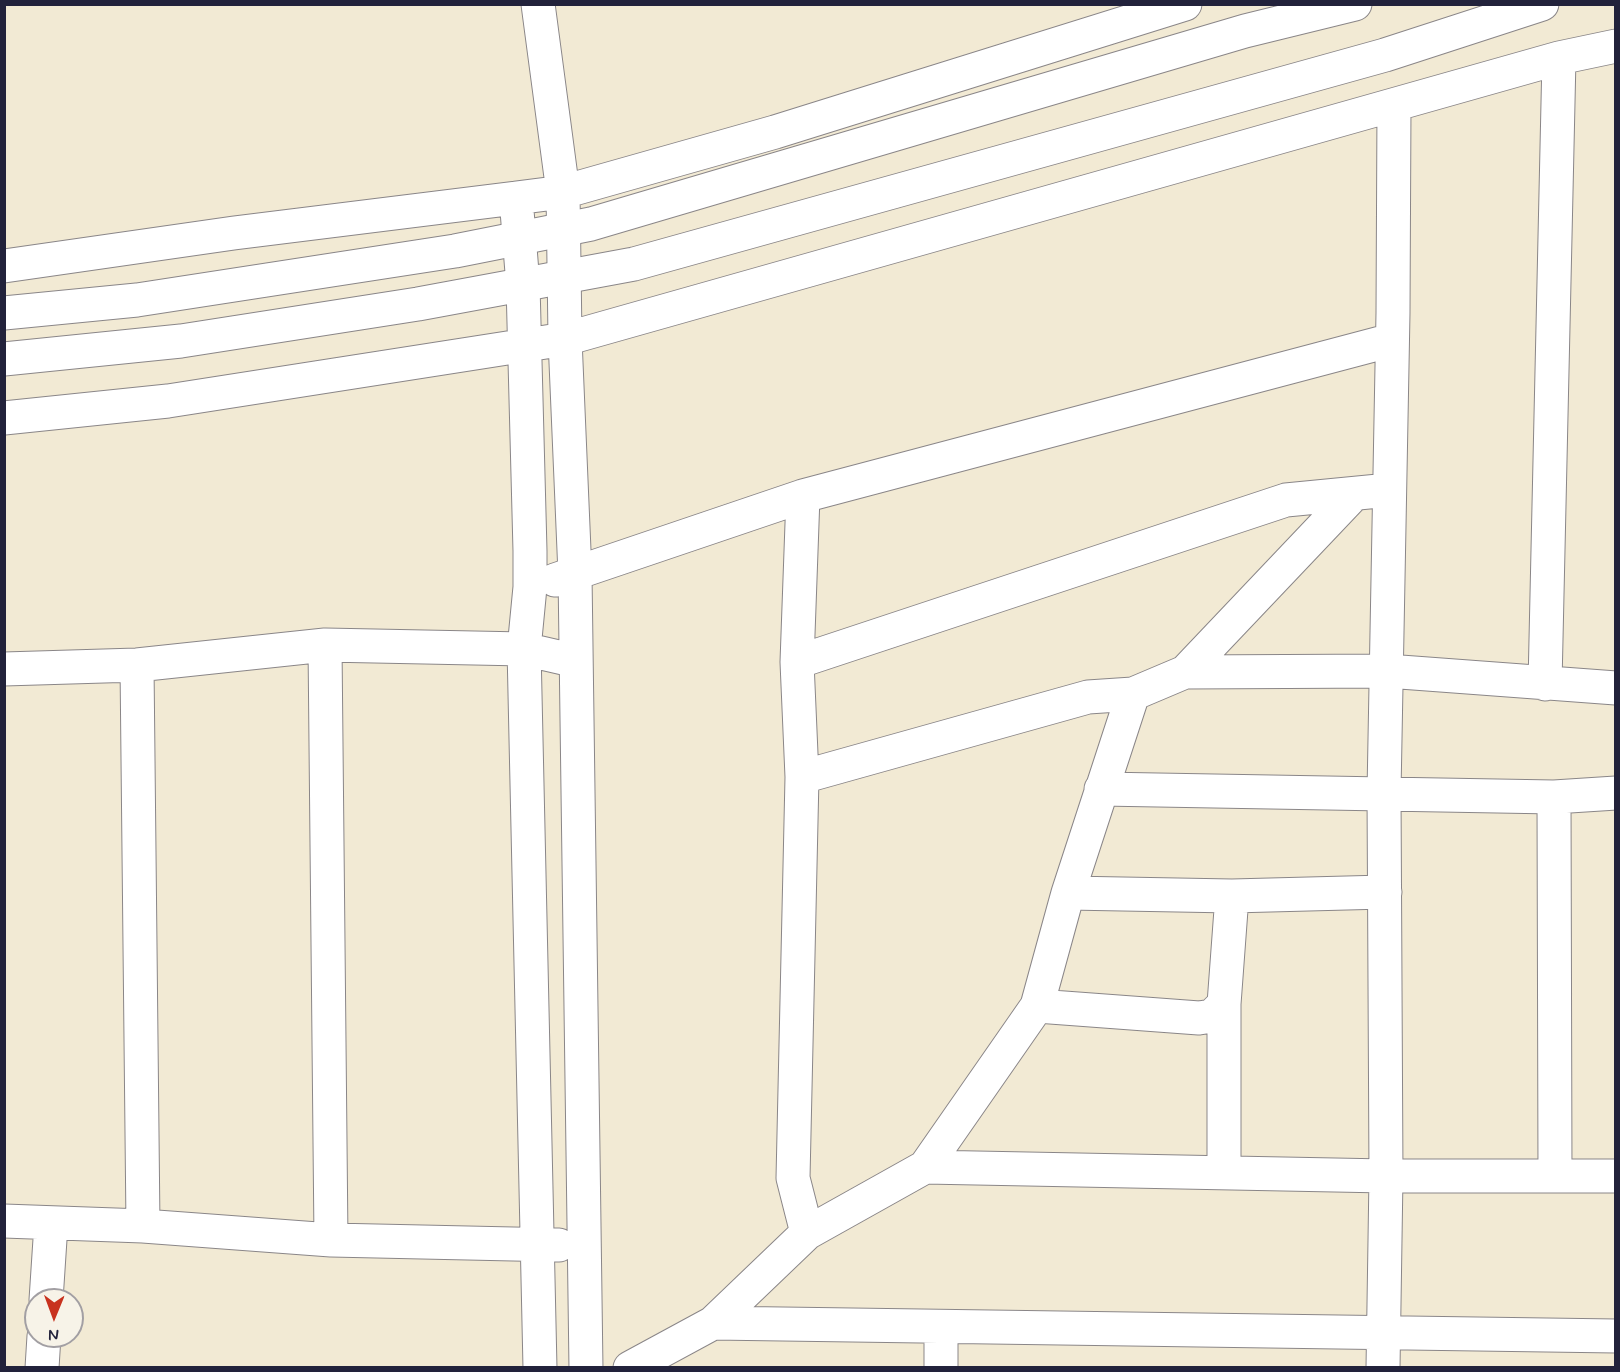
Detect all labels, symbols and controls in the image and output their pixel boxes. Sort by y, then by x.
north arrow [24,1288,84,1348]
text: N [48,1324,59,1345]

